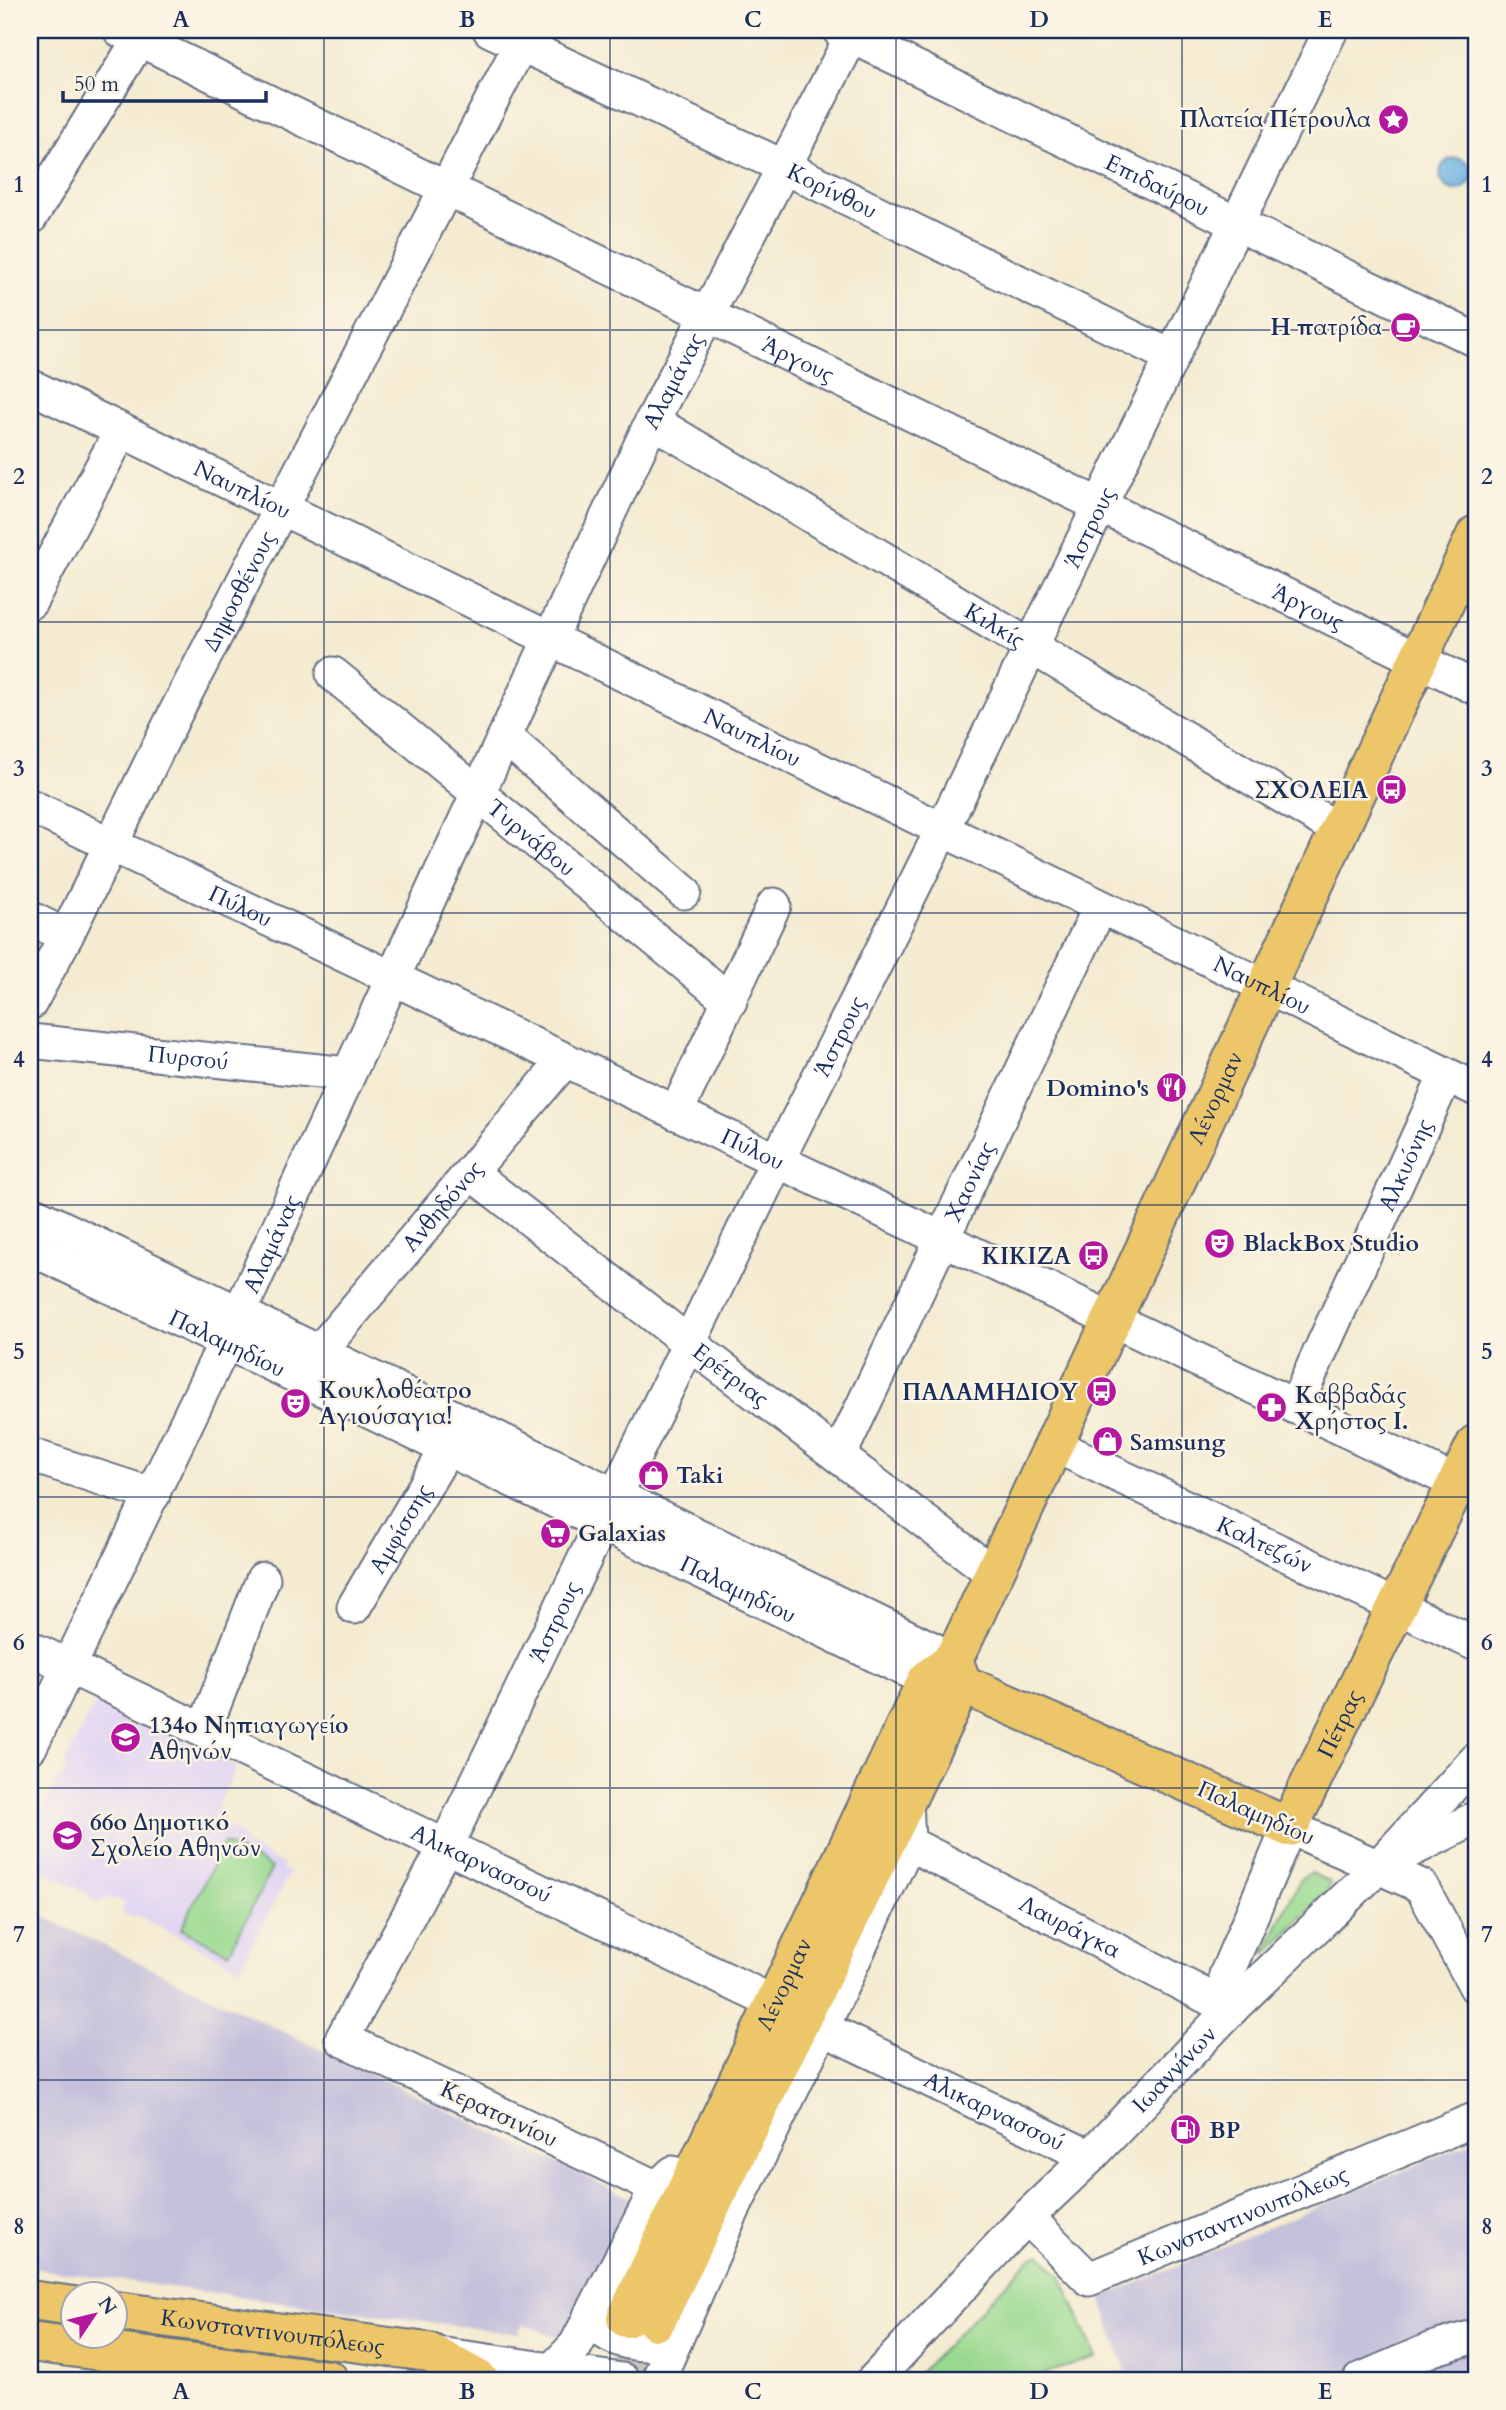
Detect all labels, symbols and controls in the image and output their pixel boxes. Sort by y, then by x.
text: A [172,4,190,35]
text: B [459,4,475,35]
text: C [744,4,762,35]
text: D [1029,4,1049,35]
text: E [1318,4,1332,35]
scale bar [63,60,266,104]
text: 50 m [74,70,119,99]
place icon: Πλατεία Πέτρουλα [1377,102,1411,136]
place label: Πλατεία Πέτρουλα [1179,104,1371,135]
street label: Επιδαύρου [1100,146,1215,223]
street label: Κορίνθου [782,155,882,226]
text: 1 [13,169,25,200]
text: 1 [1481,169,1493,200]
cafe icon: Η πατρίδα [1388,310,1422,344]
place label: Η πατρίδα [1270,312,1382,343]
street label: Αλαμάνας [635,327,711,435]
street label: Άργους [757,328,840,390]
street label: Ναυπλίου [188,452,296,526]
text: 2 [13,461,25,492]
text: 2 [1481,461,1493,492]
street label: Άστρους [1056,481,1122,573]
street label: Δημοσθένους [195,525,283,656]
street label: Άργους [1267,576,1350,637]
street label: Κιλκίς [959,595,1031,655]
street label: Ναυπλίου [698,700,806,774]
text: 3 [13,753,25,784]
text: 3 [1481,753,1493,784]
bus stop icon: ΣΧΟΛΕΙΑ [1374,773,1408,807]
place label: ΣΧΟΛΕΙΑ [1254,775,1369,806]
street label: Τυρνάβου [481,792,582,883]
street label: Πύλου [204,878,277,934]
street label: Ναυπλίου [1208,948,1316,1022]
street label: Άστρους [806,990,873,1082]
street label: Πυρσού [146,1038,230,1077]
text: 4 [13,1044,25,1075]
text: 4 [1481,1044,1493,1075]
street label: Λένορμαν [1180,1046,1250,1149]
restaurant icon: Domino's [1155,1071,1189,1105]
place label: Domino's [1046,1073,1149,1104]
street label: Αλκυόνης [1371,1113,1440,1216]
street label: Πύλου [716,1121,790,1177]
street label: Χαονίας [937,1136,1002,1227]
street label: Ανθηδόνος [395,1154,490,1258]
street label: Αλαμάνας [235,1189,307,1298]
theatre icon: BlackBox Studio [1203,1226,1237,1260]
place label: BlackBox Studio [1243,1228,1419,1259]
bus stop icon: ΚΙΚΙΖΑ [1077,1239,1111,1273]
place label: ΚΙΚΙΖΑ [981,1241,1072,1272]
street label: Παλαμηδίου [164,1302,291,1384]
text: 5 [13,1336,25,1367]
street label: Ερέτριας [686,1336,776,1414]
text: 5 [1481,1336,1493,1367]
place label: Κουκλοθέατρο Αγιούσαγια! [319,1375,472,1432]
bus stop icon: ΠΑΛΑΜΗΔΙΟΥ [1084,1375,1118,1409]
place label: ΠΑΛΑΜΗΔΙΟΥ [902,1377,1079,1408]
place label: Καββαδάς Χρήστος Ι. [1295,1380,1408,1437]
theatre icon: Κουκλοθέατρο Αγιούσαγια! [279,1386,313,1420]
pharmacy icon: Καββαδάς Χρήστος Ι. [1255,1391,1289,1425]
shop icon: Samsung [1090,1425,1124,1459]
place label: Samsung [1130,1427,1226,1458]
shop icon: Taki [636,1458,670,1492]
place label: Taki [676,1460,723,1491]
street label: Αμφίσσης [362,1478,439,1579]
street label: Καλτεζών [1212,1509,1318,1580]
supermarket icon: Galaxias [538,1516,572,1550]
place label: Galaxias [578,1518,666,1549]
street label: Παλαμηδίου [675,1548,801,1630]
street label: Άστρους [522,1576,587,1667]
text: 6 [13,1627,25,1658]
text: 6 [1481,1627,1493,1658]
street label: Πέτρας [1310,1684,1369,1763]
place label: 134ο Νηπιαγωγείο Αθηνών [149,1710,349,1767]
school or university icon: 134ο Νηπιαγωγείο Αθηνών [109,1721,143,1755]
street label: Παλαμηδίου [1192,1773,1320,1853]
place label: 66ο Δημοτικό Σχολείο Αθηνών [90,1807,261,1864]
street label: Αλικαρνασσού [406,1816,557,1910]
school or university icon: 66ο Δημοτικό Σχολείο Αθηνών [50,1818,84,1852]
street label: Λαυράγκα [1014,1887,1126,1965]
text: 7 [13,1919,25,1950]
text: 7 [1481,1919,1493,1950]
street label: Λένορμαν [748,1933,819,2036]
street label: Ιωαννίνων [1125,2019,1223,2119]
street label: Αλικαρνασσού [919,2064,1069,2158]
street label: Κερατσινίου [435,2073,563,2155]
fuel station icon: BP [1169,2113,1203,2147]
place label: BP [1209,2115,1240,2146]
street label: Κωνσταντινουπόλεως [1133,2158,1353,2273]
text: 8 [13,2211,25,2242]
text: 8 [1481,2211,1493,2242]
north arrow [60,2280,130,2350]
text: N [92,2292,123,2320]
street label: Κωνσταντινουπόλεως [159,2302,387,2362]
text: A [172,2376,190,2407]
text: B [459,2376,475,2407]
text: C [744,2376,762,2407]
text: D [1029,2376,1049,2407]
text: E [1318,2376,1332,2407]

